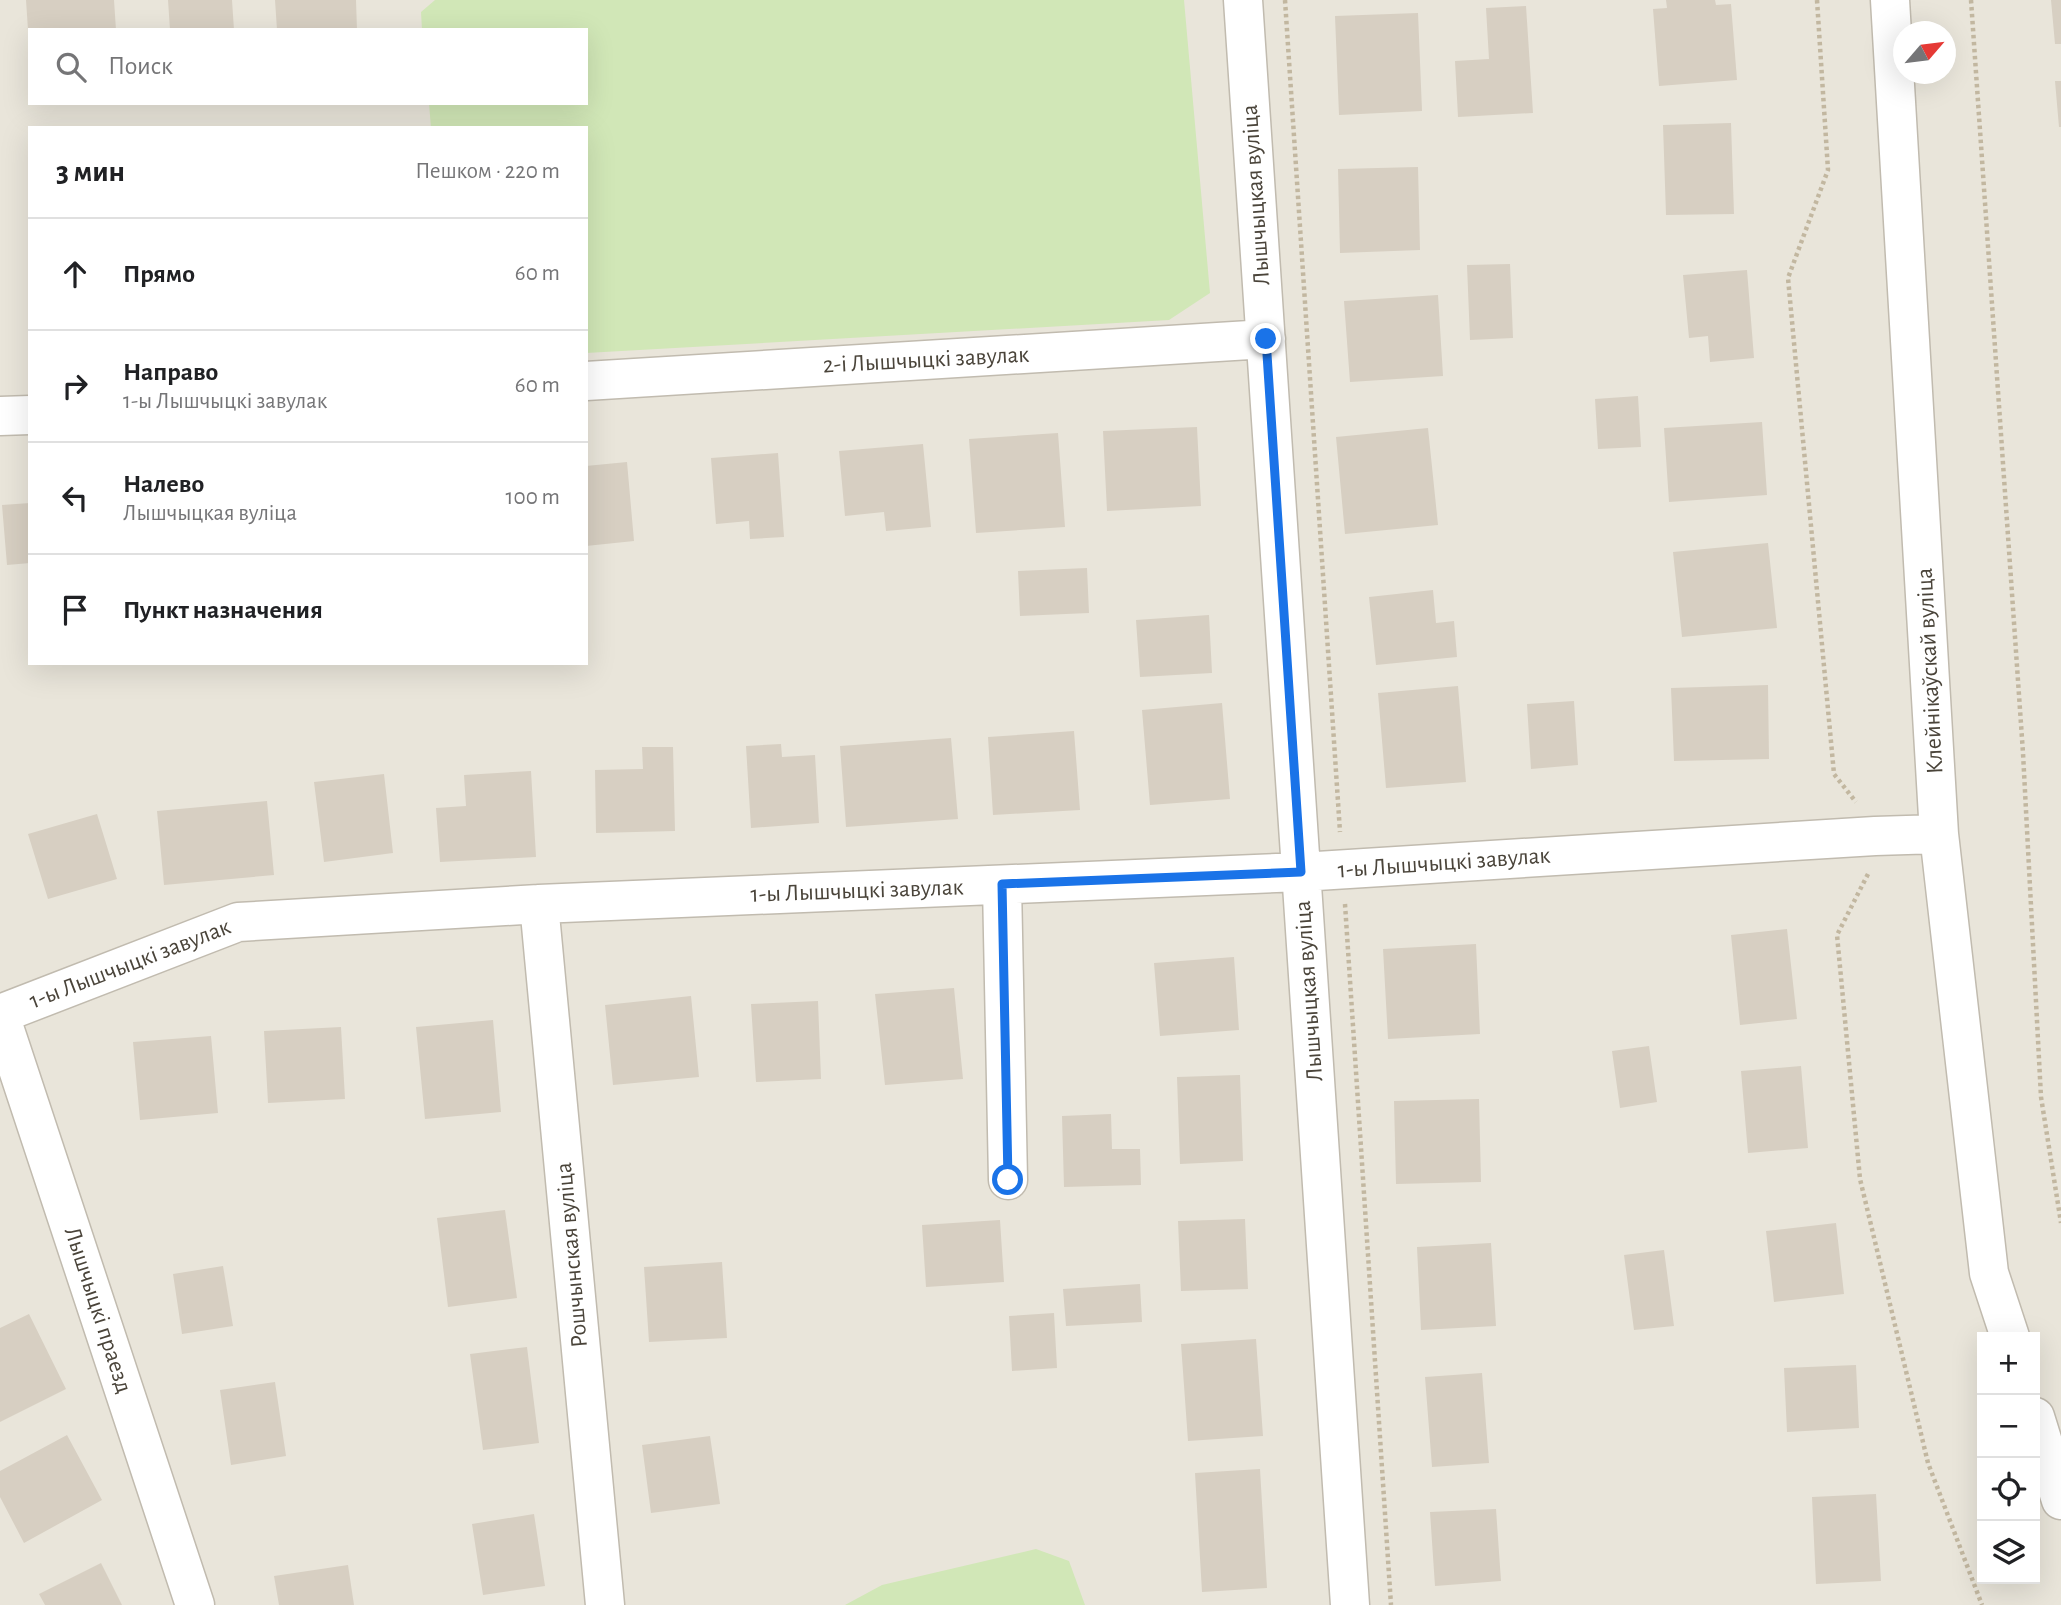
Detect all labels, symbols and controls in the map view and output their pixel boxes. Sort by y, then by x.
north arrow [1893,21,1956,84]
search box [28,28,588,105]
icon: search [52,48,90,86]
text: Поиск [108,53,173,79]
street label: Лышчыцкая вуліца [1238,104,1274,286]
text: 3 мин [56,157,125,187]
text: Пешком · 220 m [415,160,560,183]
icon: ahead [56,255,94,293]
text: Прямо [123,261,195,287]
text: 60 m [515,262,560,285]
route end [1250,323,1281,354]
street label: 2-і Лышчыцкі завулак [822,343,1030,377]
text: Направо [123,359,218,385]
icon: right [56,367,94,405]
text: 60 m [515,374,560,397]
text: 1-ы Лышчыцкі завулак [123,390,327,413]
text: Налево [123,471,204,497]
icon: left [56,479,94,517]
text: 100 m [506,486,560,509]
text: Лышчыцкая вуліца [123,502,297,525]
street label: Клейнікаўскай вуліца [1913,567,1947,775]
icon: arrive [56,591,94,629]
text: Пункт назначения [123,597,323,623]
street label: 1-ы Лышчыцкі завулак [1337,844,1551,882]
street label: 1-ы Лышчыцкі завулак [750,875,964,907]
street label: Лышчыцкая вуліца [1291,900,1327,1082]
street label: 1-ы Лышчыцкі завулак [26,915,234,1013]
street label: Рошчынская вуліца [552,1161,592,1349]
route start [992,1164,1023,1195]
street label: Лышчыцкі праезд [60,1224,136,1396]
map controls [1977,1332,2040,1584]
button: + [1977,1332,2040,1395]
button: − [1977,1395,2040,1458]
button: locate [1977,1458,2040,1521]
button: layers [1977,1521,2040,1584]

